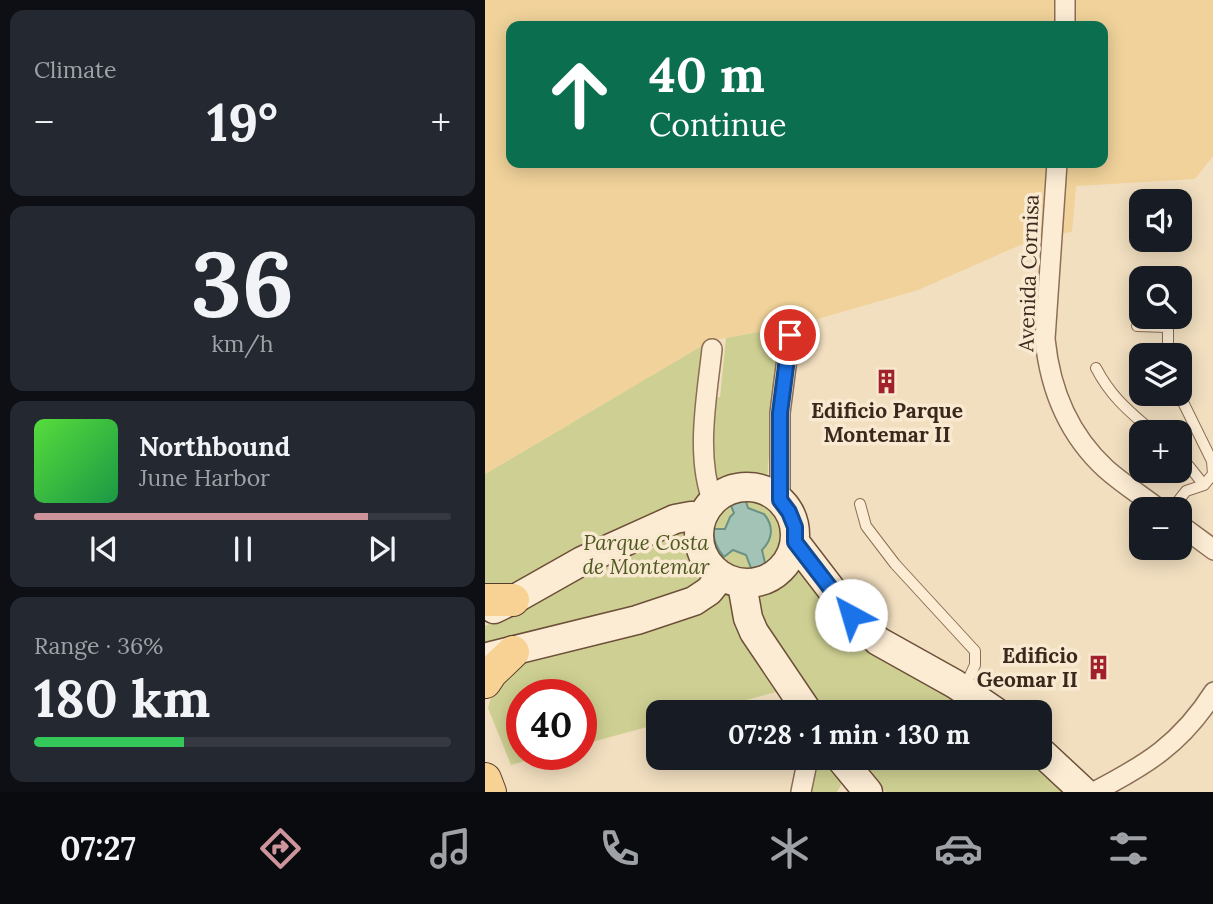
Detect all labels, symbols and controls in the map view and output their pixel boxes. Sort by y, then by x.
text: 40 m [649,43,765,105]
icon: ahead [534,49,625,140]
text: Climate [34,55,116,84]
text: 19° [207,89,278,155]
text: − [34,98,54,146]
text: + [431,98,451,146]
text: Continue [649,104,786,145]
map controls [1129,189,1192,560]
button: sound [1129,189,1192,252]
street label: Avenida Cornisa [1012,194,1045,353]
text: 36 [191,225,294,342]
button: search [1129,266,1192,329]
pin [760,305,820,365]
icon: arrive [771,316,809,354]
text: km/h [211,329,274,358]
button: layers [1129,343,1192,406]
building icon: Edificio Parque Montemar II [873,368,901,396]
place label: Edificio Parque Montemar II [811,397,963,448]
button: + [1129,420,1192,483]
text: Northbound [139,430,290,463]
text: June Harbor [139,463,270,492]
button: − [1129,497,1192,560]
park label: Parque Costa de Montemar [582,529,710,580]
icon: previous [85,530,123,568]
icon: pause [224,530,262,568]
icon: next [363,530,401,568]
position arrow [814,578,888,652]
text: Range · 36% [34,631,163,660]
place label: Edificio Geomar II [977,642,1078,693]
building icon: Edificio Geomar II [1084,654,1112,682]
text: 180 km [34,665,210,731]
speed limit sign: 40 [506,679,597,770]
text: 07:28 · 1 min · 130 m [728,718,970,751]
icon: directions [256,824,305,873]
icon: music [426,824,475,873]
icon: phone [595,824,644,873]
icon: climate [765,824,814,873]
icon: car [934,824,983,873]
icon: filters [1104,824,1153,873]
text: 07:27 [60,828,136,869]

